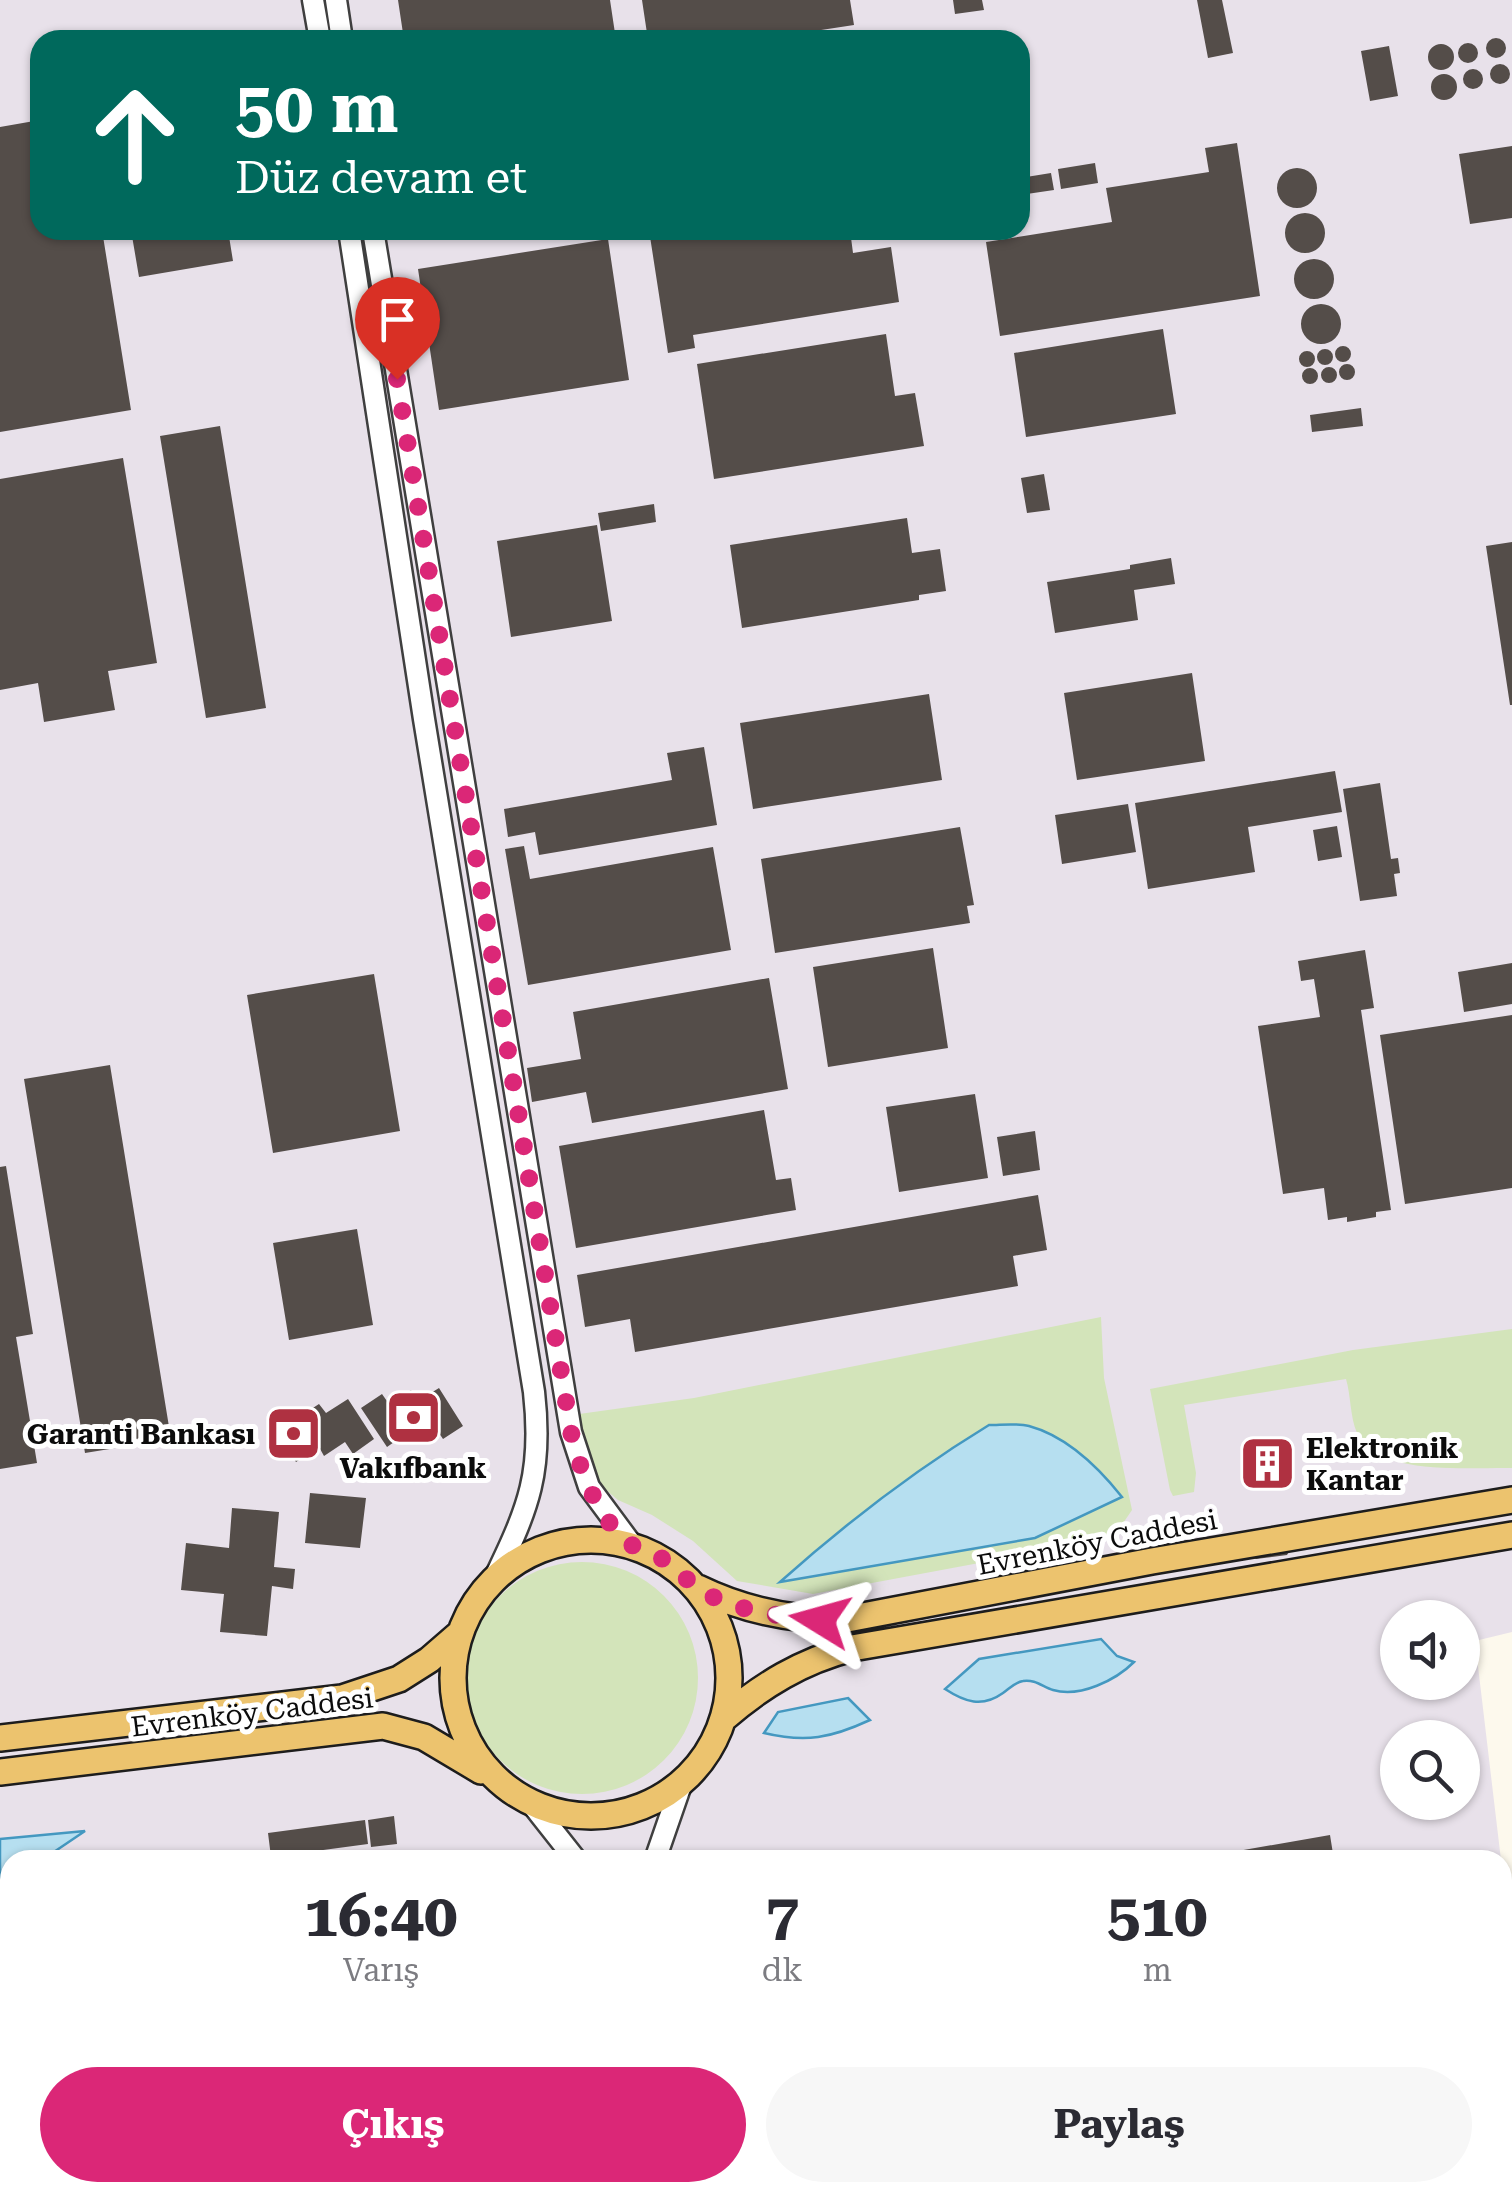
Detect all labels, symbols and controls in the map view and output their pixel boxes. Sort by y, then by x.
text: 50 m [235,67,399,149]
icon: ahead [70,70,200,200]
text: Düz devam et [235,151,527,204]
pin [355,277,440,380]
icon: arrive [370,292,425,347]
bank icon: Vakıfbank [383,1387,443,1447]
bank icon: Garanti Bankası [264,1404,324,1464]
place label: Garanti Bankası [27,1418,255,1451]
place label: Elektronik Kantar [1306,1432,1458,1497]
building icon: Elektronik Kantar [1237,1434,1297,1494]
place label: Vakıfbank [340,1452,486,1485]
street label: Evrenköy Caddesi [974,1503,1220,1582]
position arrow [768,1568,872,1672]
map controls [1380,1600,1480,1820]
button: sound [1380,1600,1480,1700]
street label: Evrenköy Caddesi [129,1681,375,1744]
button: search [1380,1720,1480,1820]
text: 16:40 [304,1880,457,1951]
text: 7 [765,1880,799,1951]
text: 510 [1107,1880,1208,1951]
text: Varış [343,1951,419,1989]
text: dk [762,1951,803,1989]
text: m [1143,1951,1172,1989]
button: Çıkış [40,2067,746,2182]
button: Paylaş [766,2067,1472,2182]

